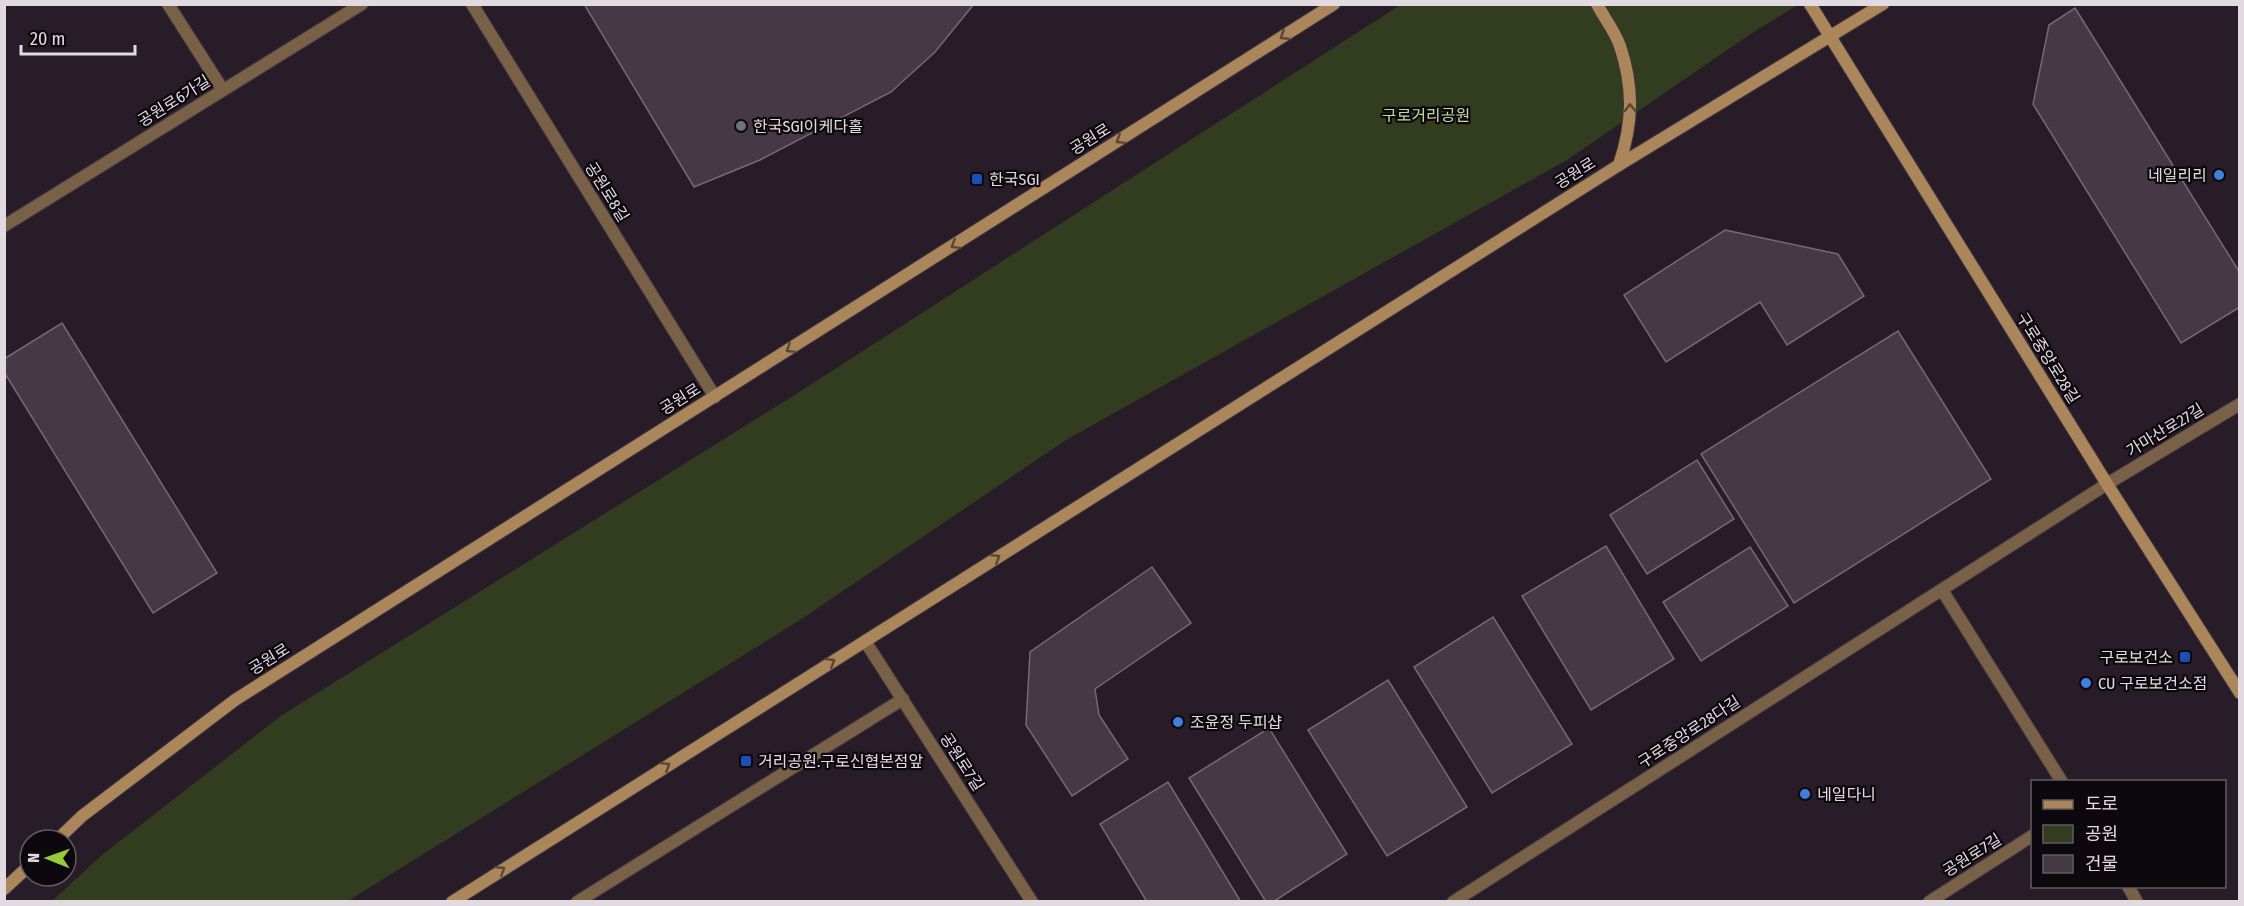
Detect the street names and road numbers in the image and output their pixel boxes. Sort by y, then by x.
street label: 공원로6가길 [134,71,214,131]
street label: 공원로 [1066,119,1114,159]
street label: 공원로 [1551,153,1599,193]
street label: 공원로8길 [581,159,633,225]
street label: 구로중앙로28길 [2013,309,2083,407]
street label: 공원로 [656,379,704,419]
street label: 가마산로27길 [2123,399,2207,461]
street label: 공원로 [245,639,293,679]
street label: 구로중앙로28다길 [1634,692,1744,772]
street label: 공원로7길 [936,729,988,795]
street label: 공원로7길 [1939,830,2005,880]

